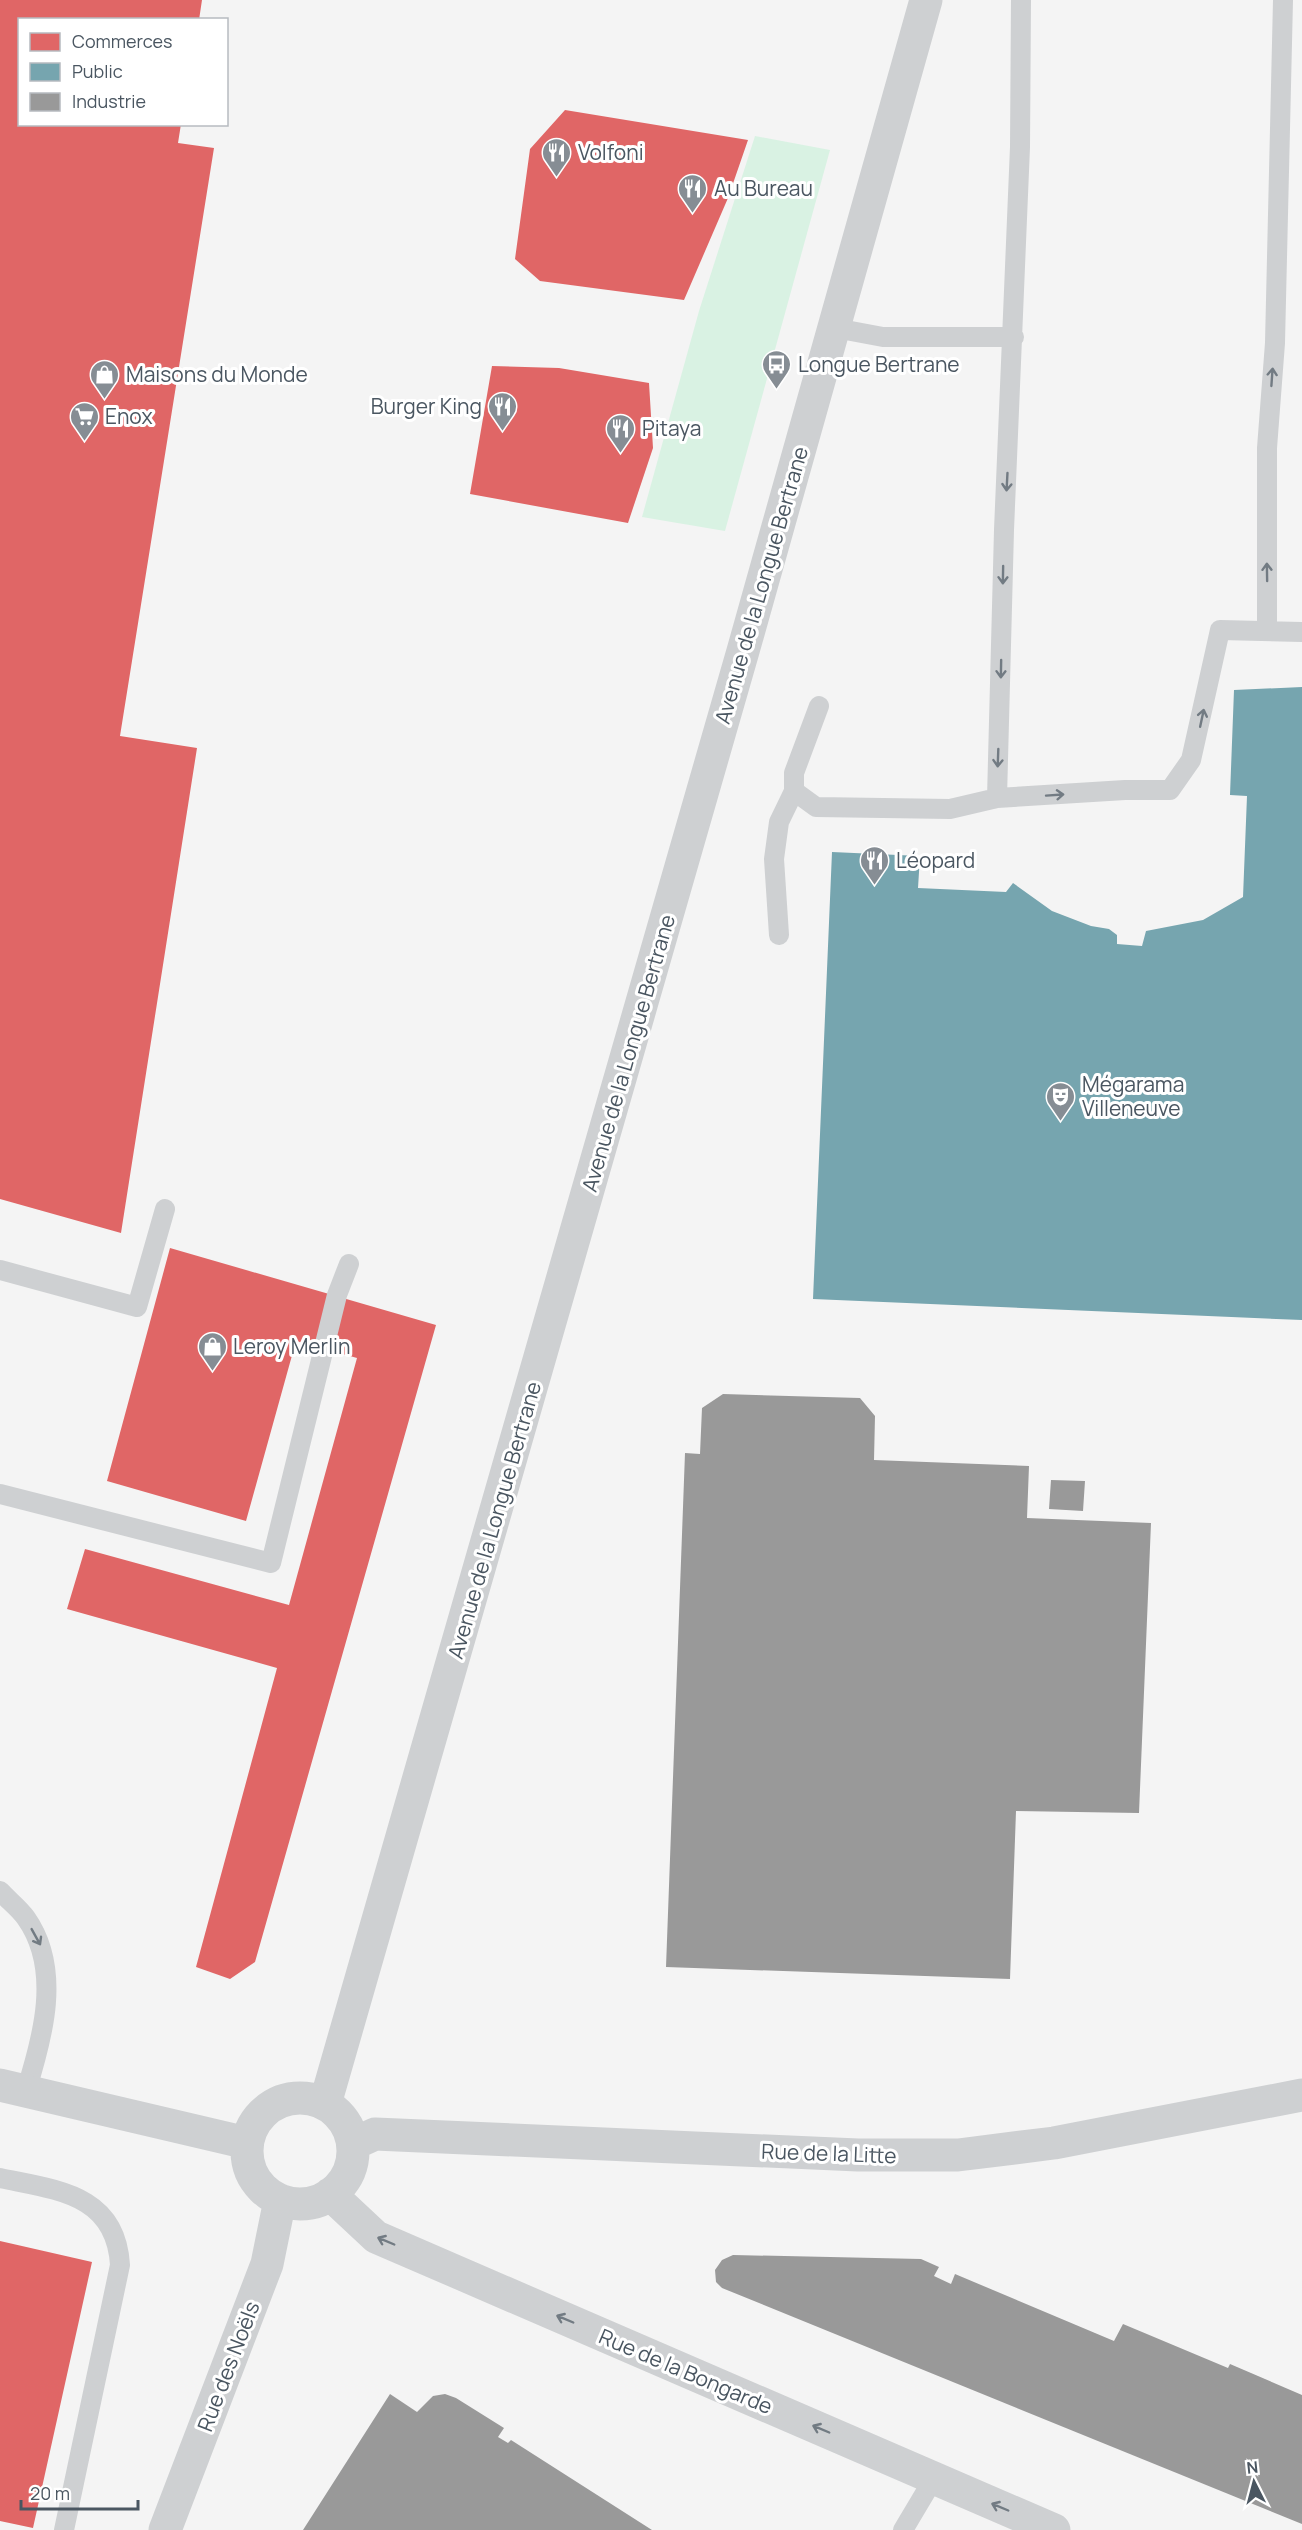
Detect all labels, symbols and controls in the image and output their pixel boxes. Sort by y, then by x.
legend [18,18,228,126]
text: Commerces [72,29,173,53]
text: Public [72,59,123,83]
text: Industrie [72,89,146,113]
restaurant icon: Volfoni [541,136,573,178]
place label: Volfoni [578,138,644,166]
restaurant icon: Au Bureau [677,172,709,214]
place label: Au Bureau [714,174,813,202]
bus stop icon: Longue Bertrane [761,348,793,390]
place label: Longue Bertrane [798,350,960,378]
shop icon: Maisons du Monde [89,358,121,400]
place label: Maisons du Monde [126,360,308,388]
one-way arrow [1267,368,1278,388]
restaurant icon: Burger King [487,390,519,432]
place label: Burger King [371,392,482,420]
supermarket icon: Enox [68,400,100,442]
place label: Enox [105,402,153,430]
restaurant icon: Pitaya [605,412,637,454]
place label: Pitaya [642,414,701,442]
street label: Avenue de la Longue Bertrane [708,443,814,727]
one-way arrow [1001,472,1012,492]
one-way arrow [1261,562,1273,582]
one-way arrow [997,564,1009,584]
one-way arrow [995,658,1007,678]
one-way arrow [1197,709,1208,728]
one-way arrow [993,747,1004,767]
one-way arrow [1045,789,1065,800]
restaurant icon: Léopard [859,844,891,886]
place label: Léopard [896,846,975,874]
street label: Avenue de la Longue Bertrane [575,911,681,1195]
place label: Mégarama Villeneuve [1082,1070,1184,1122]
theatre icon: Mégarama Villeneuve [1045,1080,1077,1122]
shop icon: Leroy Merlin [196,1330,228,1372]
place label: Leroy Merlin [233,1332,350,1360]
street label: Avenue de la Longue Bertrane [441,1378,547,1662]
one-way arrow [31,1927,42,1945]
street label: Rue de la Litte [761,2137,897,2169]
one-way arrow [377,2235,396,2246]
street label: Rue des Noëls [190,2297,266,2435]
one-way arrow [556,2312,574,2323]
street label: Rue de la Bongarde [595,2322,777,2420]
one-way arrow [812,2423,831,2434]
north arrow [1224,2452,1284,2512]
text: N [1246,2456,1259,2479]
scale bar [21,2473,138,2511]
text: 20 m [30,2481,70,2505]
one-way arrow [991,2501,1010,2512]

